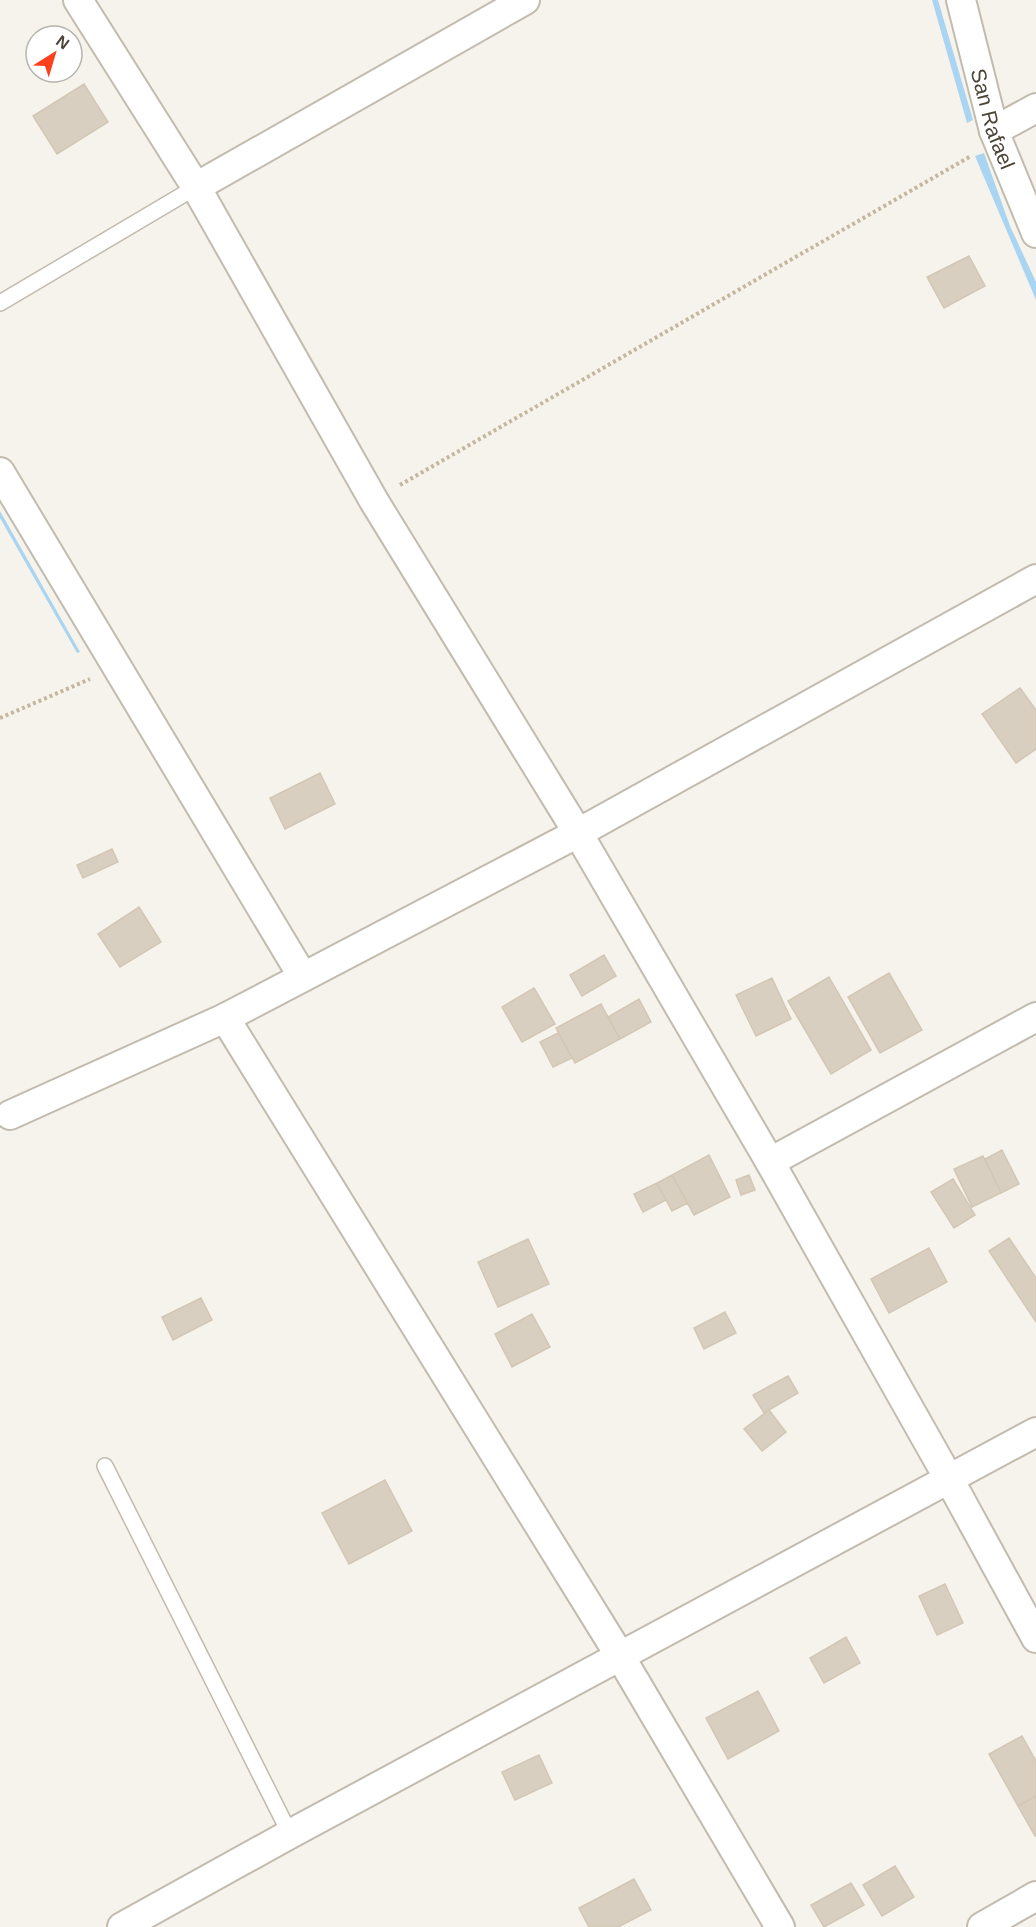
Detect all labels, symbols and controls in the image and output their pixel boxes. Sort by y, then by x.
north arrow [24,24,84,84]
text: N [53,32,72,53]
street label: San Rafael [967,66,1020,172]

